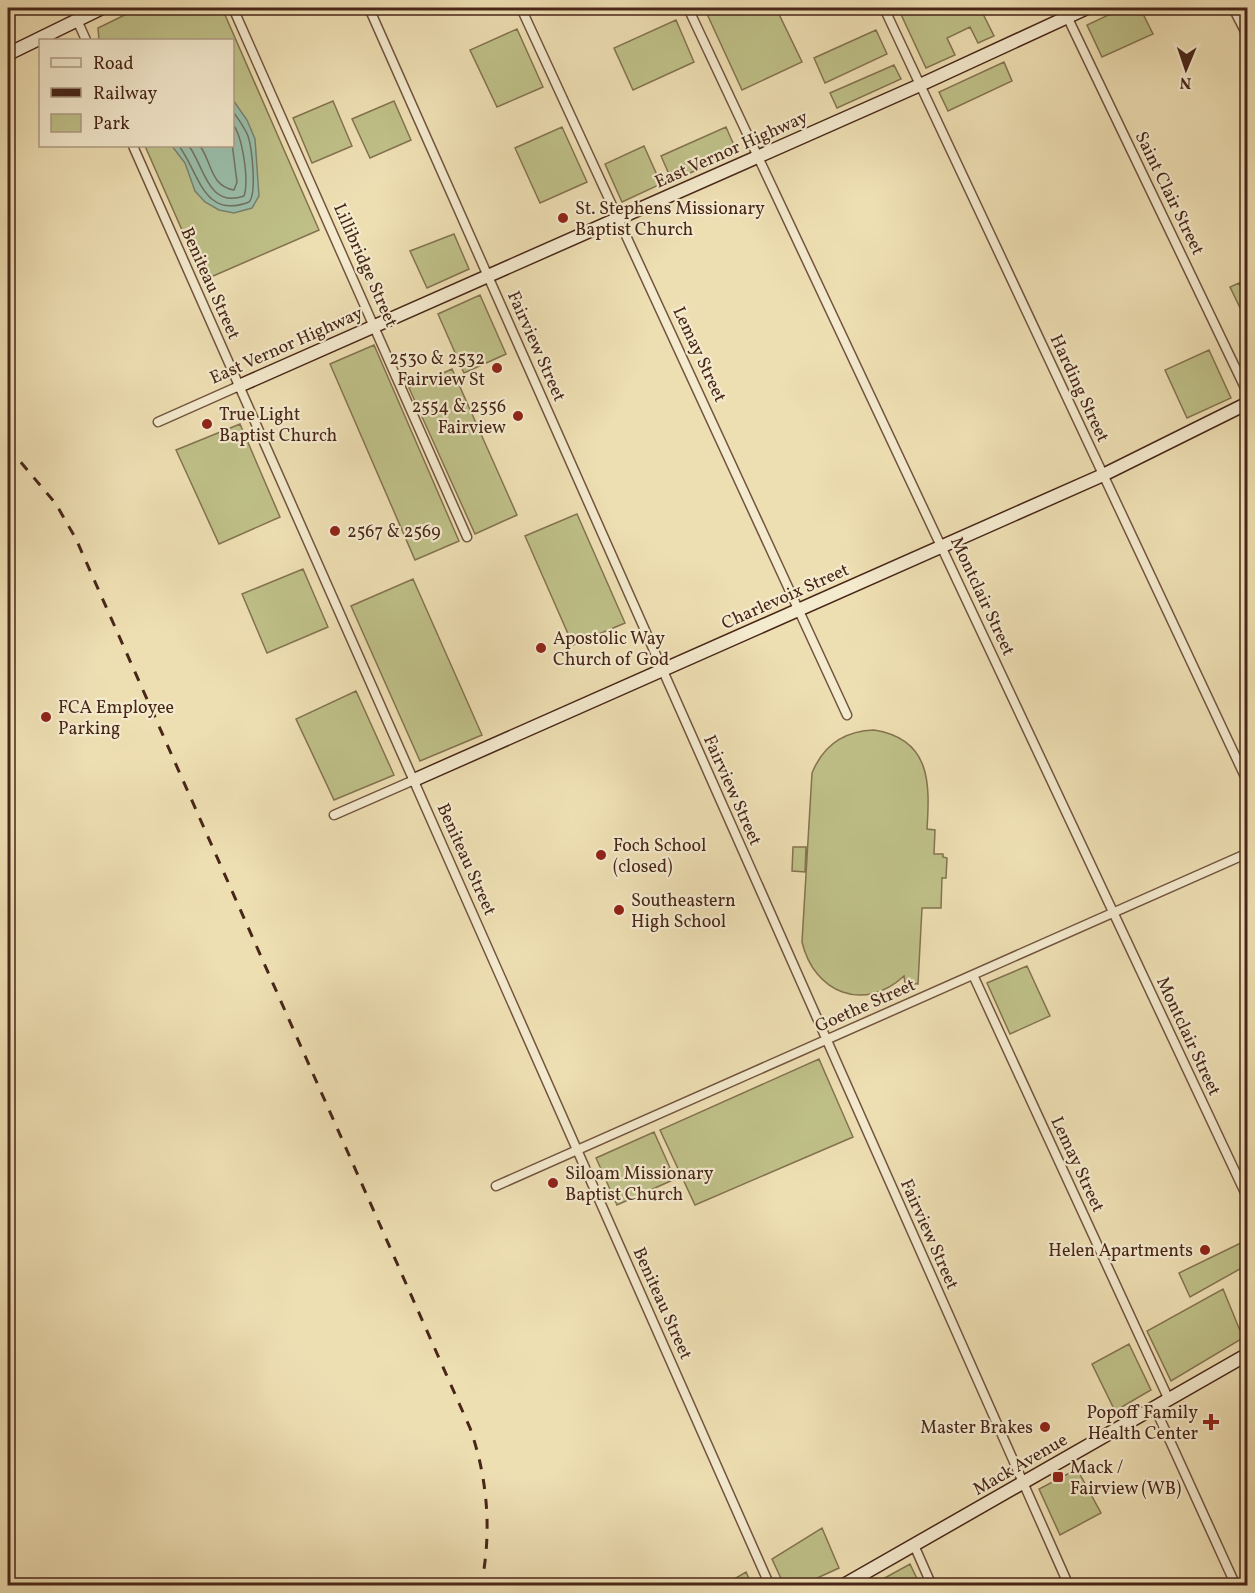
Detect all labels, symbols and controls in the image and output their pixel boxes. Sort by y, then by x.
legend [39,39,234,147]
north arrow [1156,39,1216,99]
text: Road [93,52,134,77]
text: N [1179,71,1192,93]
text: Railway [93,82,157,107]
street label: East Vernor Highway [651,105,812,195]
text: Park [93,112,130,137]
street label: Saint Clair Street [1128,128,1209,260]
place label: St. Stephens Missionary Baptist Church [575,197,765,243]
street label: Lillibridge Street [326,200,403,332]
marker: St. Stephens Missionary Baptist Church [556,211,570,225]
street label: Beniteau Street [174,223,246,344]
street label: Fairview Street [500,287,571,406]
street label: East Vernor Highway [206,301,367,391]
street label: Lemay Street [666,303,732,407]
street label: Harding Street [1043,331,1115,447]
place label: 2530 & 2532 Fairview St [389,347,485,393]
marker: 2530 & 2532 Fairview St [490,361,504,375]
place label: 2554 & 2556 Fairview [412,395,506,441]
place label: True Light Baptist Church [219,403,338,449]
marker: 2554 & 2556 Fairview [511,409,525,423]
marker: True Light Baptist Church [200,417,214,431]
place label: 2567 & 2569 [347,520,441,545]
marker: 2567 & 2569 [328,524,342,538]
street label: Montclair Street [943,533,1020,660]
street label: Charlevoix Street [718,558,853,637]
place label: Apostolic Way Church of God [553,627,669,673]
marker: Apostolic Way Church of God [534,641,548,655]
place label: FCA Employee Parking [58,696,174,742]
marker: FCA Employee Parking [39,710,53,724]
street label: Fairview Street [696,731,767,850]
street label: Beniteau Street [430,799,502,920]
place label: Foch School (closed) [613,834,706,880]
marker: Foch School (closed) [594,848,608,862]
place label: Southeastern High School [631,889,736,935]
marker: Southeastern High School [612,903,626,917]
street label: Goethe Street [811,973,920,1040]
street label: Montclair Street [1149,973,1226,1100]
street label: Lemay Street [1044,1113,1110,1217]
place label: Siloam Missionary Baptist Church [565,1162,714,1208]
street label: Fairview Street [893,1175,964,1294]
marker: Siloam Missionary Baptist Church [546,1176,560,1190]
place label: Helen Apartments [1048,1239,1193,1264]
street label: Beniteau Street [626,1243,698,1364]
marker: Helen Apartments [1198,1243,1212,1257]
place label: Popoff Family Health Center [1086,1401,1198,1447]
marker: Popoff Family Health Center [1202,1413,1220,1431]
place label: Master Brakes [920,1416,1033,1441]
marker: Master Brakes [1038,1420,1052,1434]
street label: Mack Avenue [969,1428,1073,1503]
place label: Mack / Fairview (WB) [1070,1456,1181,1502]
marker: Mack / Fairview (WB) [1051,1470,1065,1484]

